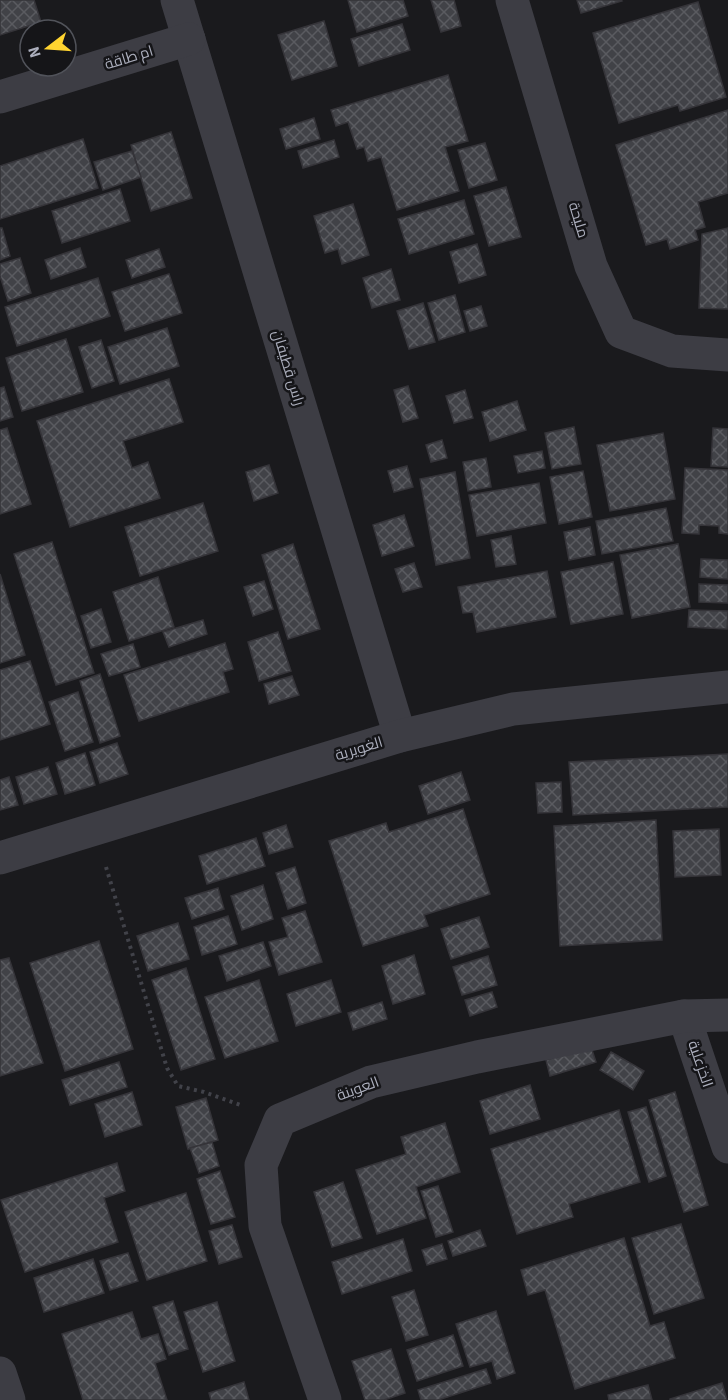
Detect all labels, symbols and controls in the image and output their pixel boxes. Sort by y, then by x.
north arrow [18,18,78,78]
street label: ام طاقة [102,41,156,75]
text: N [23,44,47,60]
street label: مليحة [563,200,593,240]
street label: راس قطيفان [267,328,309,408]
street label: الغويرية [333,732,385,766]
street label: الخزعلية [682,1038,718,1090]
street label: العوينة [334,1072,382,1106]

